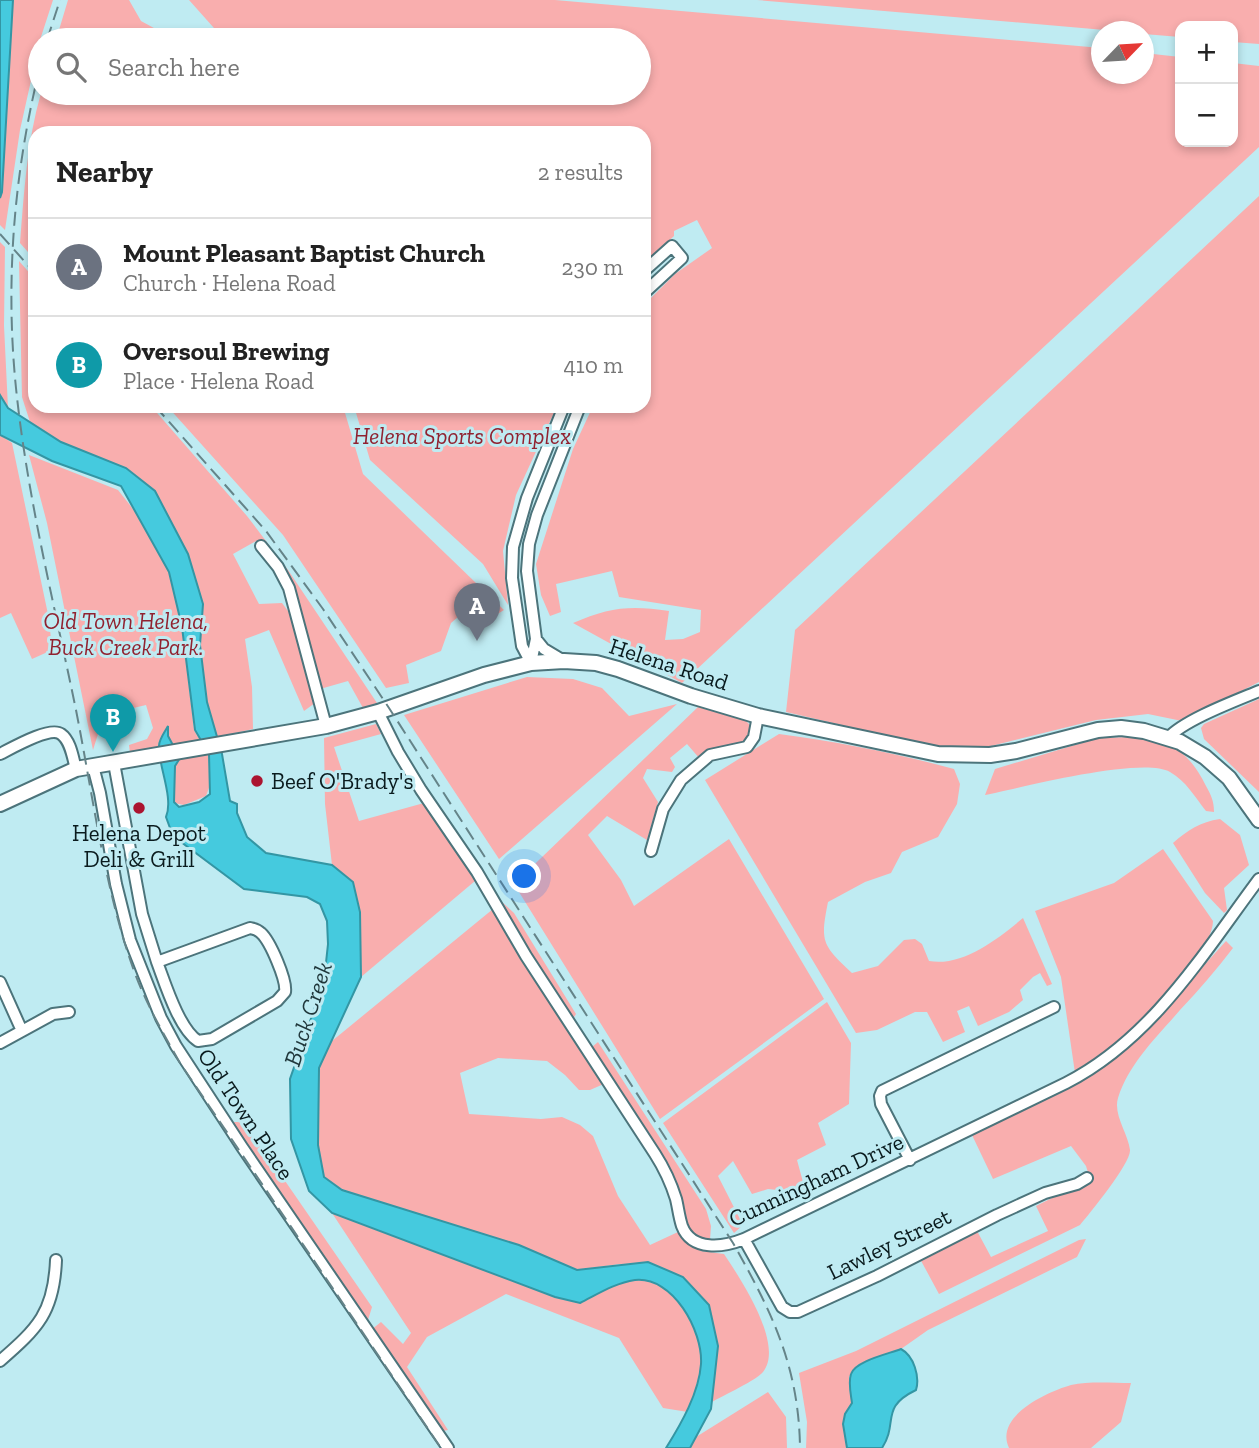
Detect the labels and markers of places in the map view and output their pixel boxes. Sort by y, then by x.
pin: A [454,583,500,641]
pin: B [90,694,136,752]
place label: Beef O'Brady's [271,767,414,795]
marker: Beef O'Brady's [249,773,265,789]
marker: Helena Depot Deli & Grill [131,800,147,816]
place label: Helena Depot Deli & Grill [72,819,207,873]

